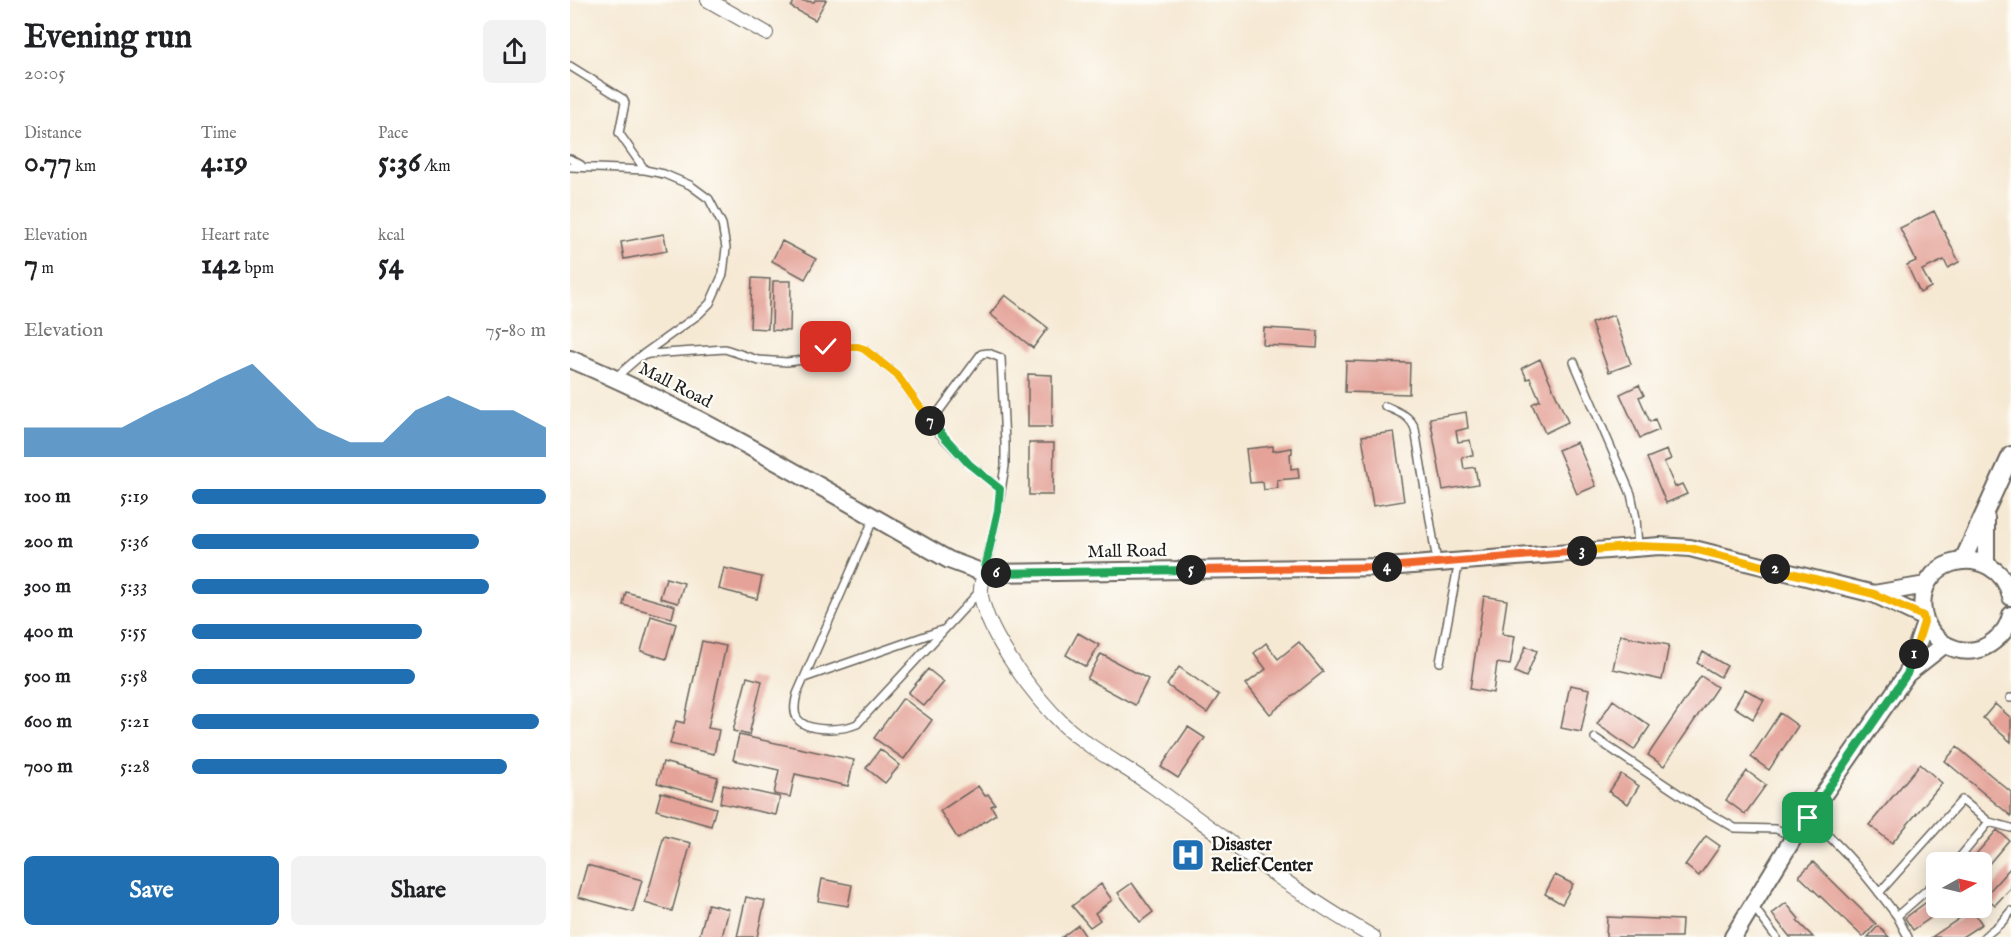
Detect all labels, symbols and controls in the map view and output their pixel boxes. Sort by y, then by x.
text: Evening run [24,17,192,59]
button: share [483,20,546,83]
text: 20:05 [24,61,66,86]
text: Distance [24,124,82,144]
text: Time [201,124,237,144]
text: Pace [378,124,408,144]
text: 0.77 [24,144,72,182]
text: 4:19 [201,144,248,182]
text: 5:36 [378,144,421,182]
text: km [72,157,96,177]
text: /km [421,157,451,177]
text: Elevation [24,226,87,246]
text: Heart rate [201,226,269,246]
text: kcal [378,226,405,246]
text: 7 [24,246,38,284]
text: 142 [201,246,241,284]
text: 54 [378,246,403,284]
text: m [38,259,54,279]
text: bpm [241,259,274,279]
text: Elevation [24,318,103,343]
text: 75–80 m [485,318,546,343]
pin [800,321,851,372]
icon: check [809,330,842,363]
street label: Mall Road [635,358,716,414]
pin: 7 [915,406,945,436]
text: 7 [926,411,934,431]
text: 100 m [24,484,71,509]
text: 5:19 [120,484,149,509]
text: 200 m [24,529,73,554]
text: 5:36 [120,529,148,554]
pin: 3 [1567,536,1597,566]
street label: Mall Road [1087,540,1167,564]
text: 3 [1579,541,1585,561]
pin: 4 [1372,552,1402,582]
pin: 2 [1760,554,1790,584]
pin: 5 [1176,555,1206,585]
text: 4 [1383,557,1391,577]
pin: 6 [981,558,1011,588]
text: 2 [1771,559,1779,579]
text: 5 [1188,560,1194,580]
text: 6 [993,563,999,583]
text: 300 m [24,574,71,599]
text: 5:33 [120,574,147,599]
text: 400 m [24,619,73,644]
text: 5:55 [120,619,147,644]
pin: 1 [1899,639,1929,669]
text: 1 [1911,644,1917,664]
text: 500 m [24,664,71,689]
text: 5:58 [120,664,148,689]
text: 600 m [24,709,72,734]
text: 5:21 [120,709,149,734]
text: 700 m [24,754,73,779]
text: 5:28 [120,754,150,779]
pin [1782,792,1833,843]
icon: arrive [1791,801,1824,834]
place label: Disaster Relief Center [1211,834,1313,878]
hospital icon: Disaster Relief Center [1170,837,1206,873]
north arrow [1926,852,1992,918]
map controls [1926,852,1992,918]
button: Save [24,856,279,925]
button: Share [291,856,546,925]

